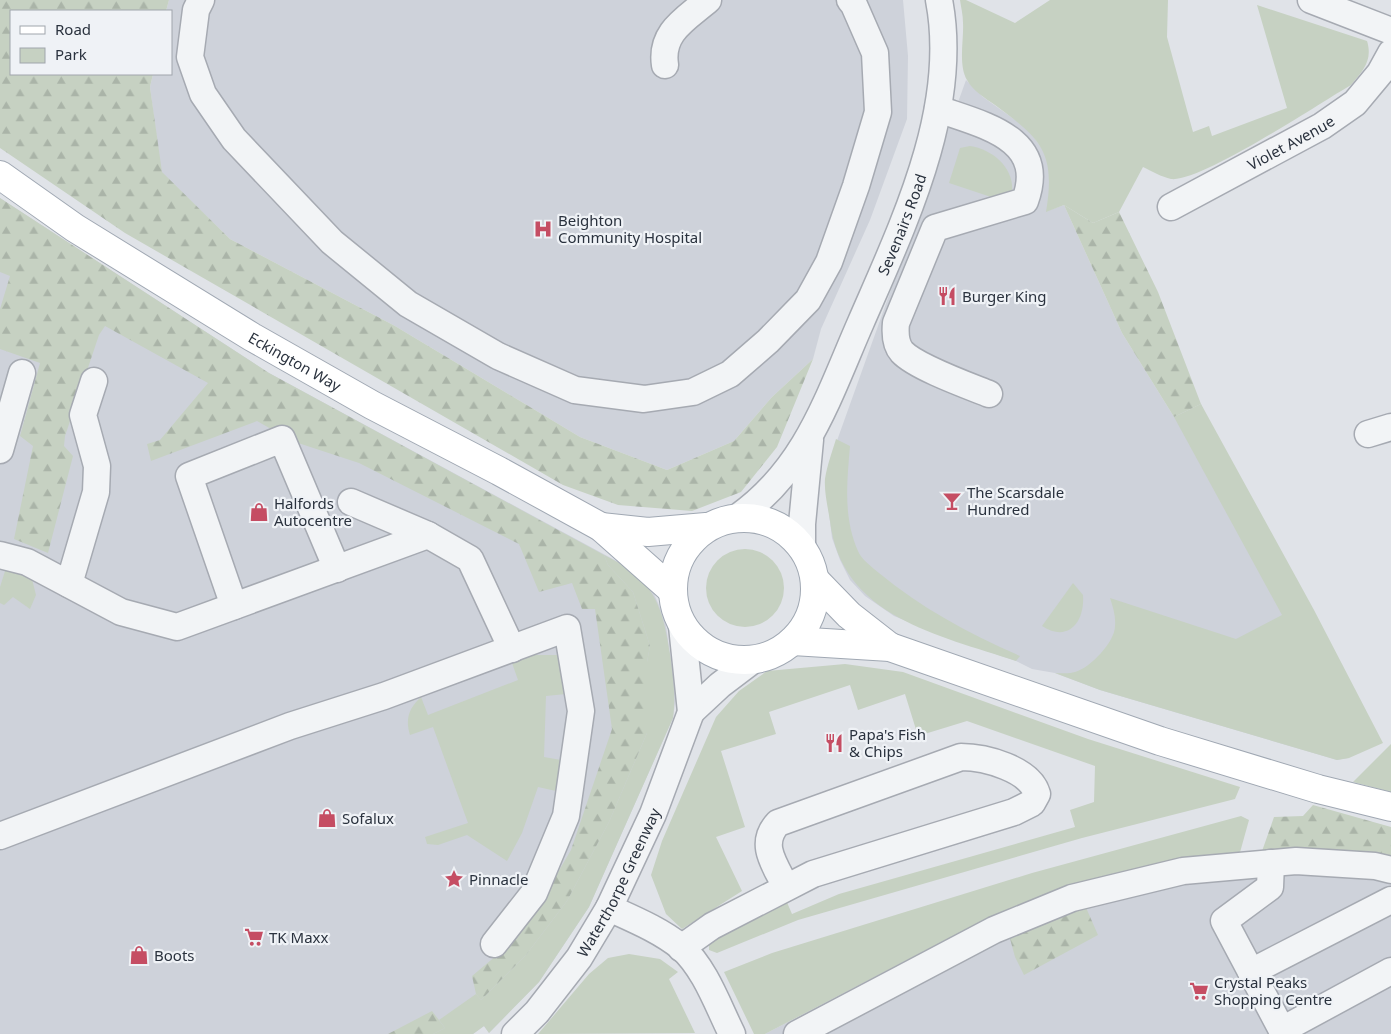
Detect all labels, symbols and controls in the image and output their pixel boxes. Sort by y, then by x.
legend [10,10,172,75]
text: Road [55,19,91,39]
text: Park [55,44,87,64]
street label: Violet Avenue [1244,110,1338,174]
street label: Sevenairs Road [873,171,930,278]
place label: Beighton Community Hospital [558,210,702,247]
hospital icon: Beighton Community Hospital [532,218,554,240]
restaurant icon: Burger King [936,285,958,307]
place label: Burger King [962,286,1047,306]
street label: Eckington Way [245,327,345,396]
place label: The Scarsdale Hundred [967,482,1064,519]
bar icon: The Scarsdale Hundred [941,490,963,512]
place label: Halfords Autocentre [274,493,352,530]
shop icon: Halfords Autocentre [248,501,270,523]
place label: Papa's Fish & Chips [849,724,926,761]
restaurant icon: Papa's Fish & Chips [823,732,845,754]
street label: Waterthorpe Greenway [572,805,664,960]
shop icon: Sofalux [316,807,338,829]
place label: Sofalux [342,808,394,828]
place icon: Pinnacle [443,868,465,890]
place label: Pinnacle [469,869,528,889]
supermarket icon: TK Maxx [243,926,265,948]
place label: TK Maxx [269,927,328,947]
shop icon: Boots [128,944,150,966]
place label: Boots [154,945,195,965]
place label: Crystal Peaks Shopping Centre [1214,972,1332,1009]
supermarket icon: Crystal Peaks Shopping Centre [1188,980,1210,1002]

